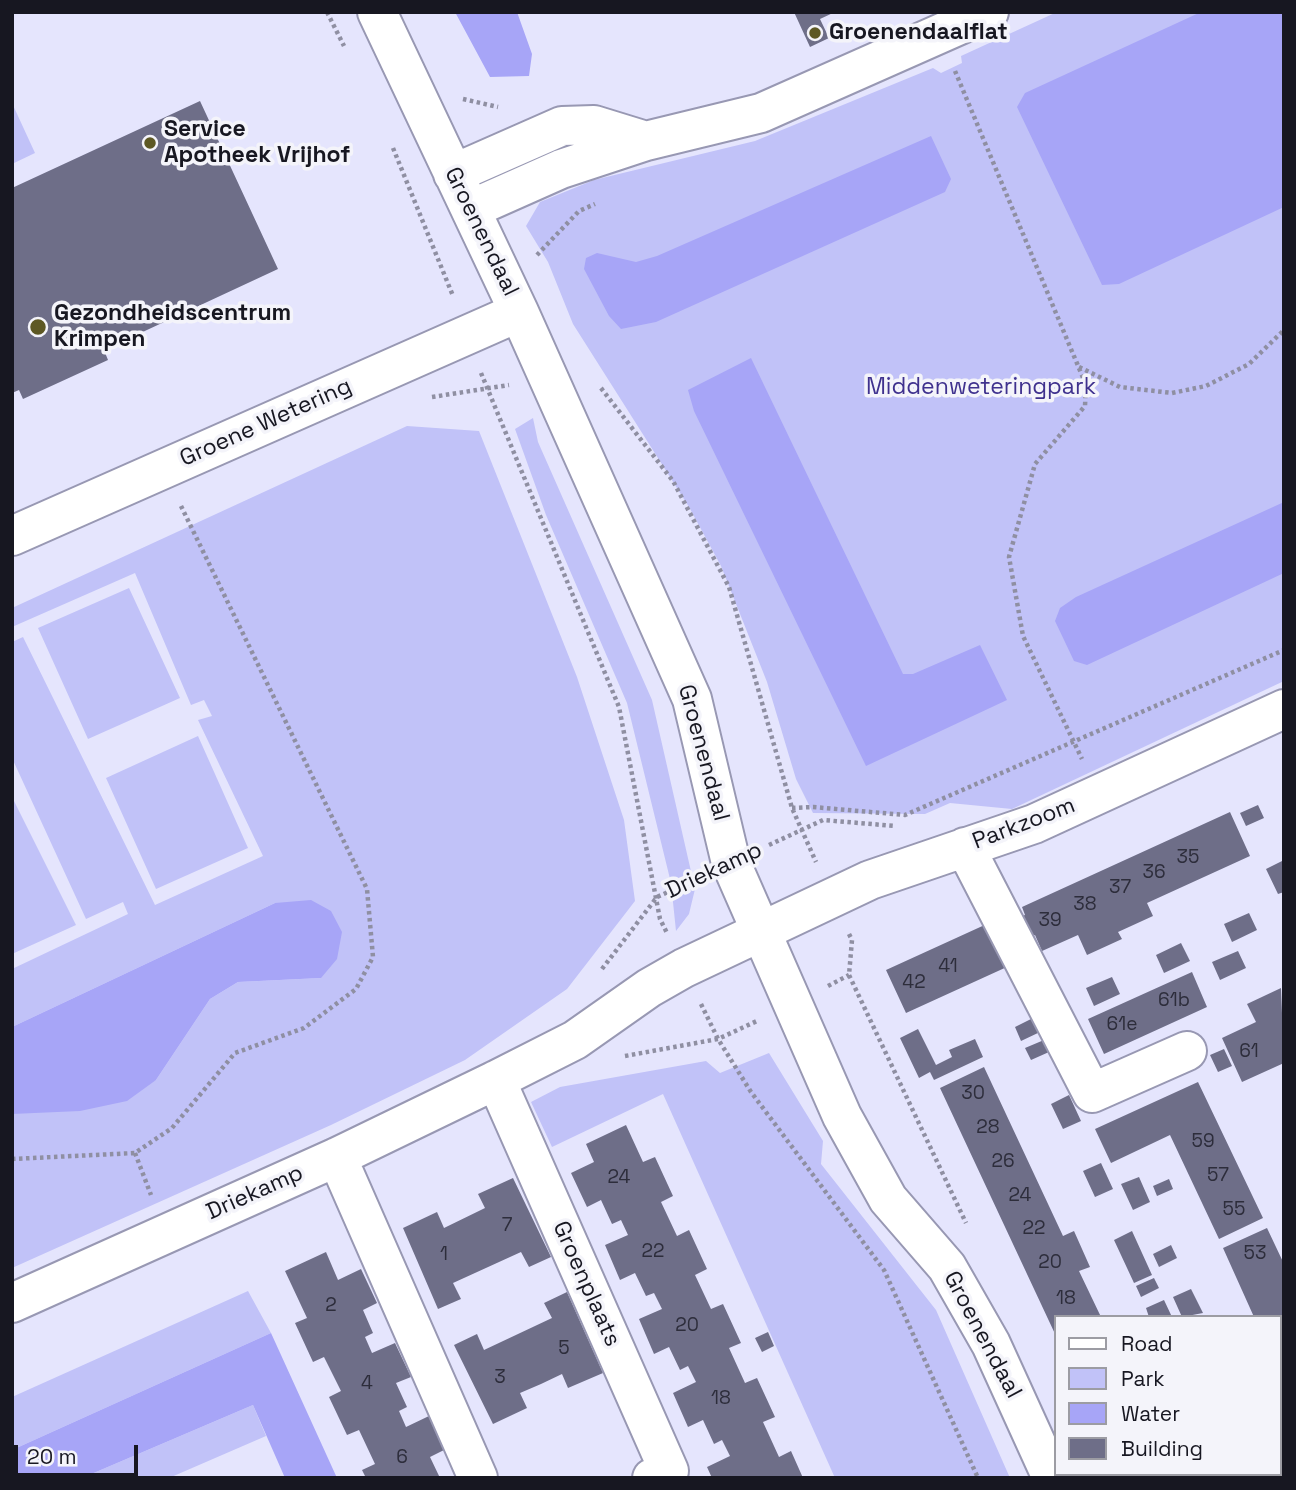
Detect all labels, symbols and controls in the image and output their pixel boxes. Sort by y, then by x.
place label: Groenendaalflat [829,19,1008,47]
marker: Groenendaalflat [807,25,823,41]
place label: Service Apotheek Vrijhof [164,116,350,170]
marker: Service Apotheek Vrijhof [142,135,158,151]
street label: Groenendaal [438,163,524,301]
place label: Gezondheidscentrum Krimpen [54,300,291,354]
marker: Gezondheidscentrum Krimpen [28,317,48,337]
street label: Groene Wetering [176,373,356,473]
park label: Middenweteringpark [866,374,1096,402]
street label: Groenendaal [672,682,734,824]
street label: Parkzoom [969,792,1079,856]
street label: Driekamp [661,837,767,905]
house number: 35 [1177,847,1199,869]
house number: 36 [1142,862,1166,884]
house number: 37 [1109,877,1131,899]
house number: 38 [1073,894,1097,916]
house number: 39 [1038,910,1062,932]
house number: 41 [938,956,958,978]
house number: 42 [902,972,926,994]
house number: 61b [1158,990,1190,1012]
house number: 61e [1107,1014,1137,1036]
house number: 61 [1239,1041,1259,1063]
house number: 30 [961,1083,985,1105]
house number: 28 [976,1117,1000,1139]
house number: 59 [1191,1131,1215,1153]
house number: 26 [991,1151,1015,1173]
street label: Driekamp [202,1159,308,1227]
house number: 57 [1207,1165,1229,1187]
house number: 24 [608,1167,630,1189]
house number: 24 [1009,1185,1031,1207]
house number: 55 [1223,1199,1245,1221]
house number: 7 [502,1215,512,1237]
street label: Groenplaats [546,1217,626,1351]
house number: 22 [1023,1218,1045,1240]
house number: 22 [642,1241,664,1263]
house number: 53 [1244,1243,1266,1265]
house number: 1 [440,1244,448,1266]
house number: 20 [1038,1252,1062,1274]
street label: Groenendaal [937,1267,1027,1403]
house number: 18 [1056,1288,1076,1310]
house number: 2 [325,1295,337,1317]
house number: 20 [675,1315,699,1337]
legend [1054,1315,1282,1476]
text: Road [1121,1330,1173,1357]
house number: 5 [558,1338,570,1360]
text: Park [1121,1365,1165,1392]
house number: 3 [494,1367,506,1389]
house number: 4 [361,1373,373,1395]
house number: 18 [711,1388,731,1410]
text: Water [1121,1400,1180,1427]
scale bar [18,1430,142,1474]
text: Building [1121,1435,1203,1462]
text: 20 m [27,1443,77,1470]
house number: 6 [396,1447,408,1469]

